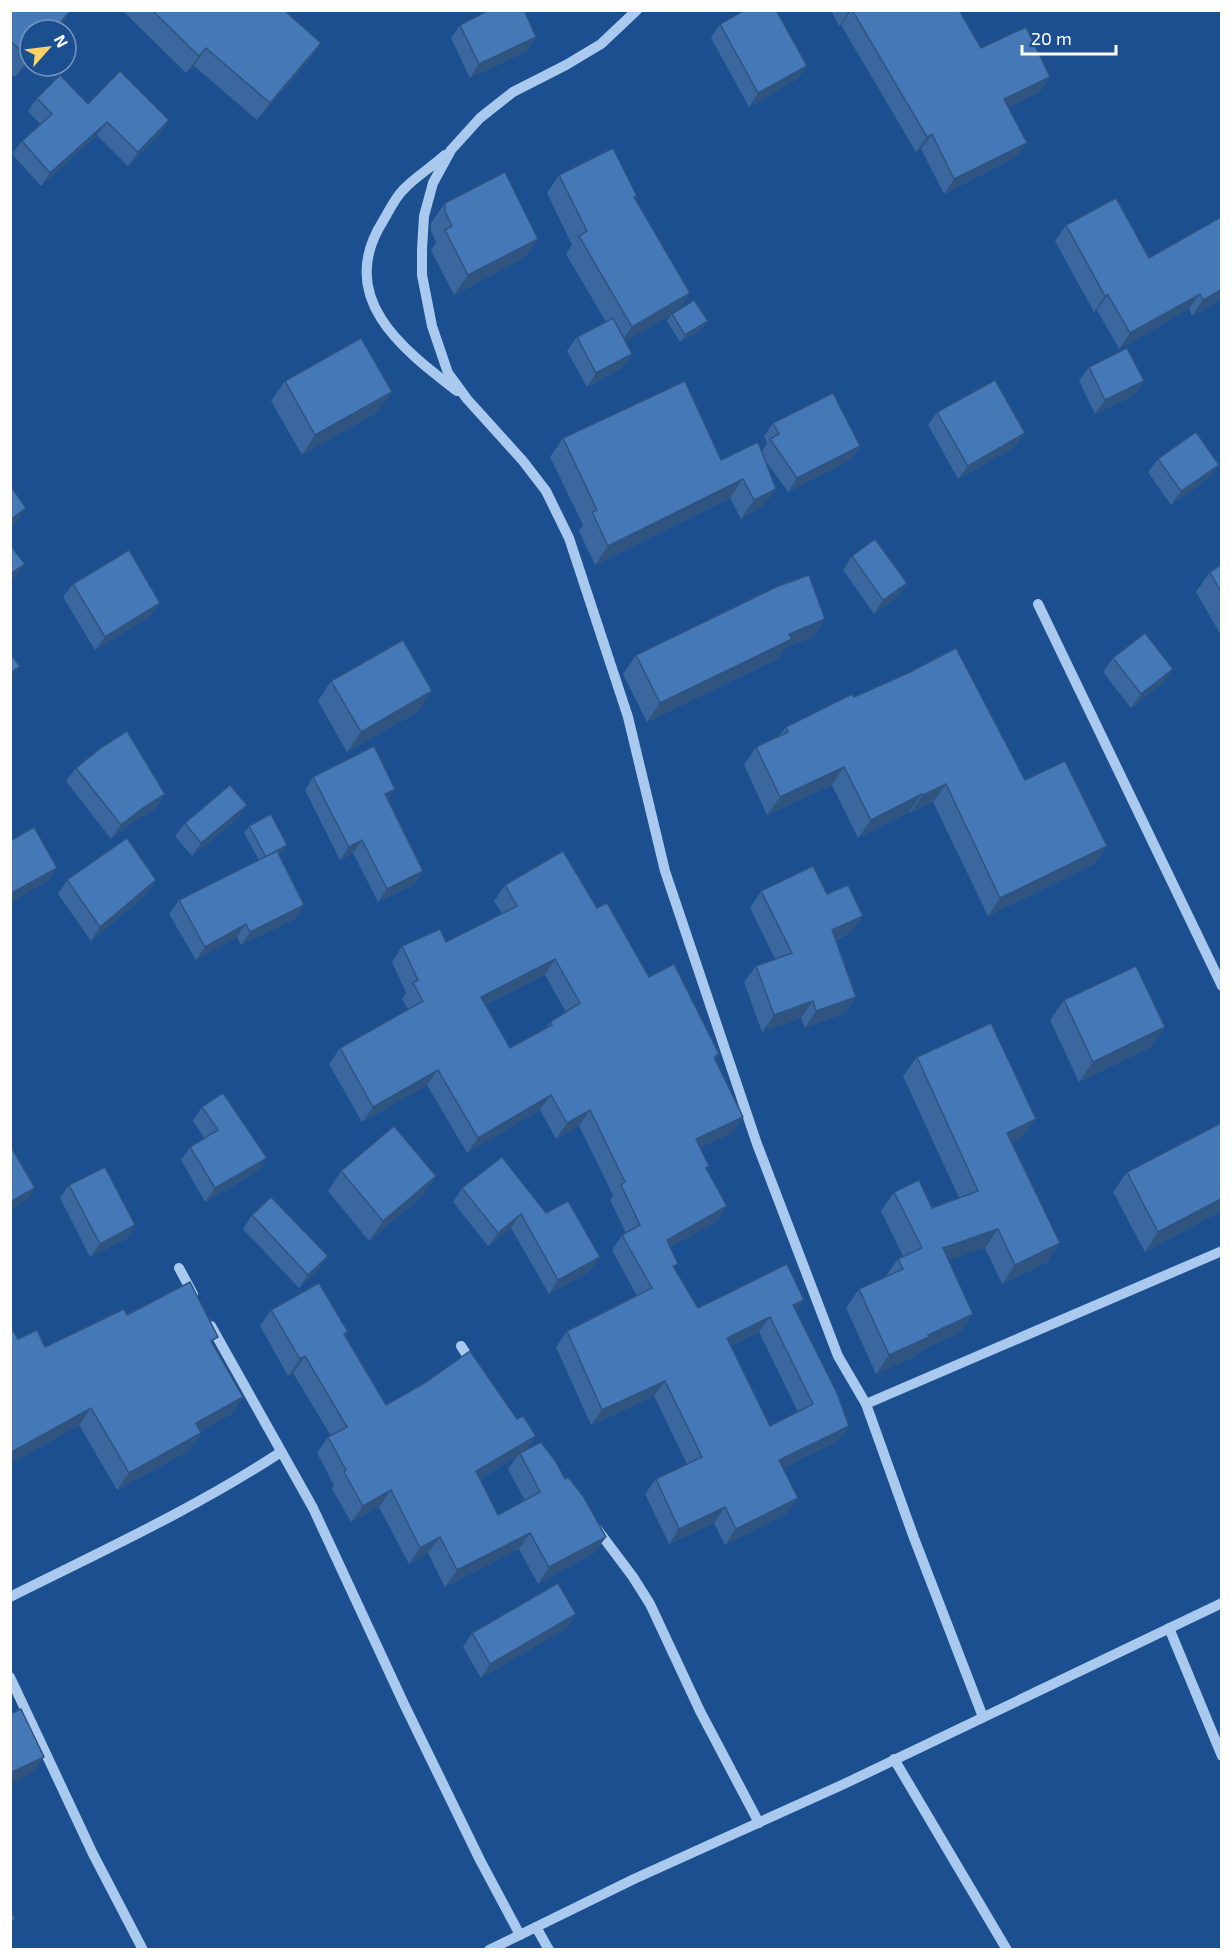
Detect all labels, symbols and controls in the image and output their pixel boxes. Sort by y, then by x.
north arrow [18,18,78,78]
scale bar [1022,18,1116,56]
text: 20 m [1031,27,1072,49]
text: N [51,31,73,50]

